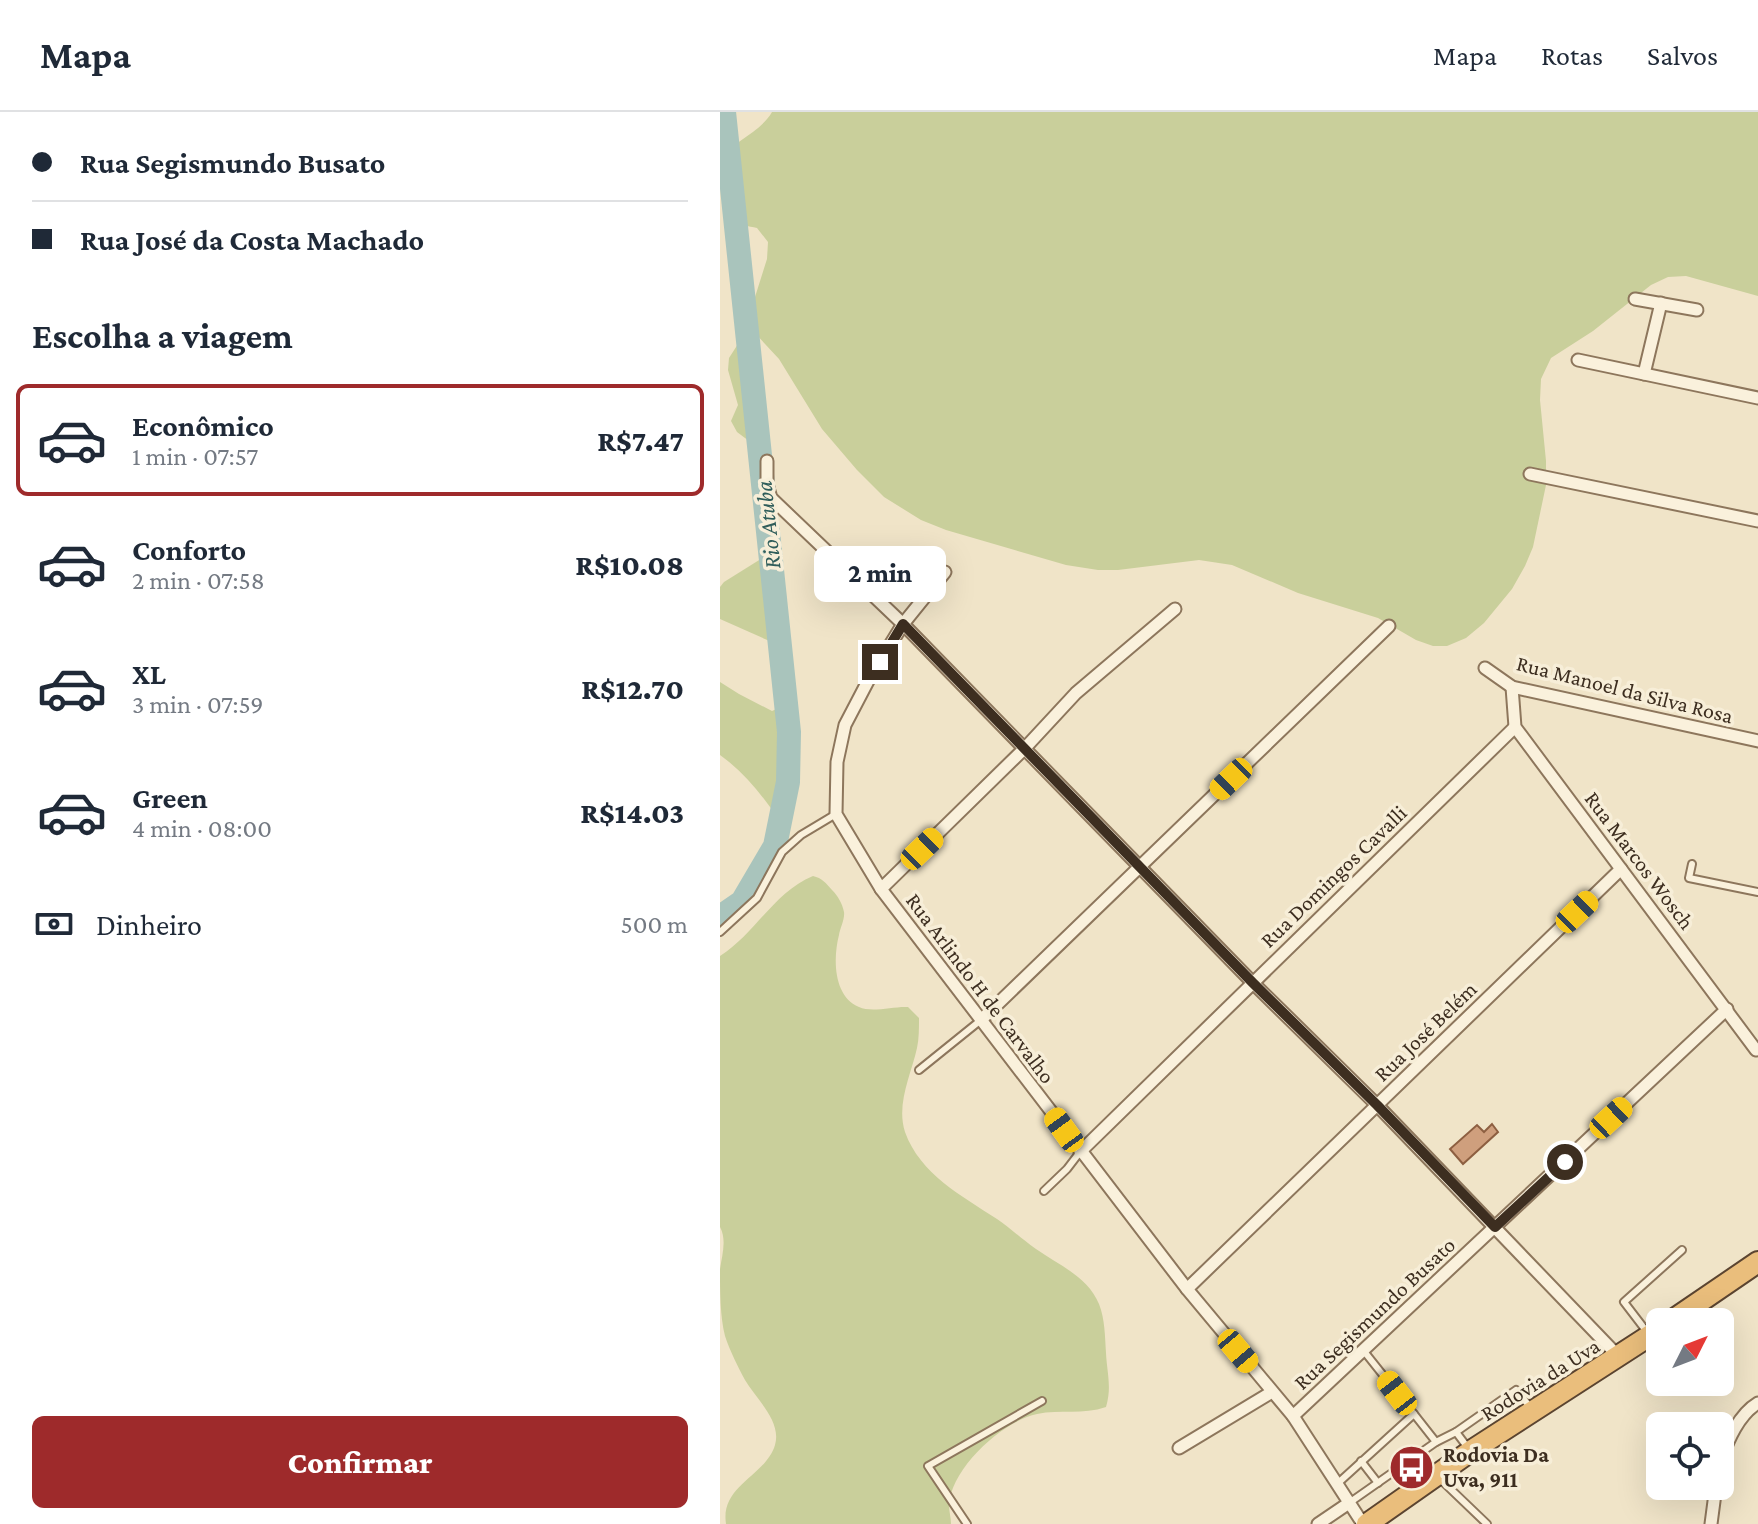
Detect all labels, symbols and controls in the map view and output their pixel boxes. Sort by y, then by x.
text: Mapa [40,34,131,76]
text: Mapa [1433,40,1497,71]
text: Rotas [1541,40,1603,71]
text: Salvos [1647,40,1718,71]
text: Rua Segismundo Busato [80,146,385,179]
text: Rua José da Costa Machado [80,223,424,256]
text: Escolha a viagem [32,316,293,356]
icon: car [36,404,108,476]
text: Econômico [132,409,274,442]
text: R$7.47 [597,424,684,457]
text: 1 min · 07:57 [132,442,258,471]
water label: Rio Atuba [749,479,786,571]
icon: car [36,528,108,600]
text: Conforto [132,533,246,566]
callout: 2 min [814,546,946,602]
text: R$10.08 [575,548,684,581]
text: 2 min [848,559,912,588]
text: 2 min · 07:58 [132,566,265,595]
route end [862,644,898,680]
street label: Rua Manoel da Silva Rosa [1514,650,1736,729]
icon: car [36,652,108,724]
text: XL [132,657,166,690]
text: R$12.70 [581,672,684,705]
text: 3 min · 07:59 [132,690,264,719]
car [1205,754,1257,804]
icon: car [36,776,108,848]
text: Green [132,781,208,814]
street label: Rua Marcos Wosch [1580,786,1700,934]
text: R$14.03 [580,796,684,829]
street label: Rua Domingos Cavalli [1255,800,1412,953]
text: 4 min · 08:00 [132,814,272,843]
car [896,824,948,874]
car [1551,887,1603,937]
street label: Rua Arlindo H de Carvalho [901,888,1060,1088]
icon: cash [32,902,76,946]
text: Dinheiro [96,908,202,941]
text: 500 m [621,910,688,939]
street label: Rua José Belém [1369,976,1482,1086]
car [1585,1093,1637,1143]
car [1040,1104,1088,1156]
route start [1547,1144,1583,1180]
street label: Rua Segismundo Busato [1289,1232,1460,1395]
north arrow [1646,1308,1734,1396]
map controls [1646,1308,1734,1500]
car [1213,1325,1263,1377]
street label: Rodovia da Uva [1476,1333,1604,1426]
car [1373,1367,1421,1419]
button: locate [1646,1412,1734,1500]
button: Confirmar [32,1416,688,1508]
place label: Rodovia Da Uva, 911 [1443,1442,1549,1492]
bus stop icon: Rodovia Da Uva, 911 [1388,1443,1436,1491]

